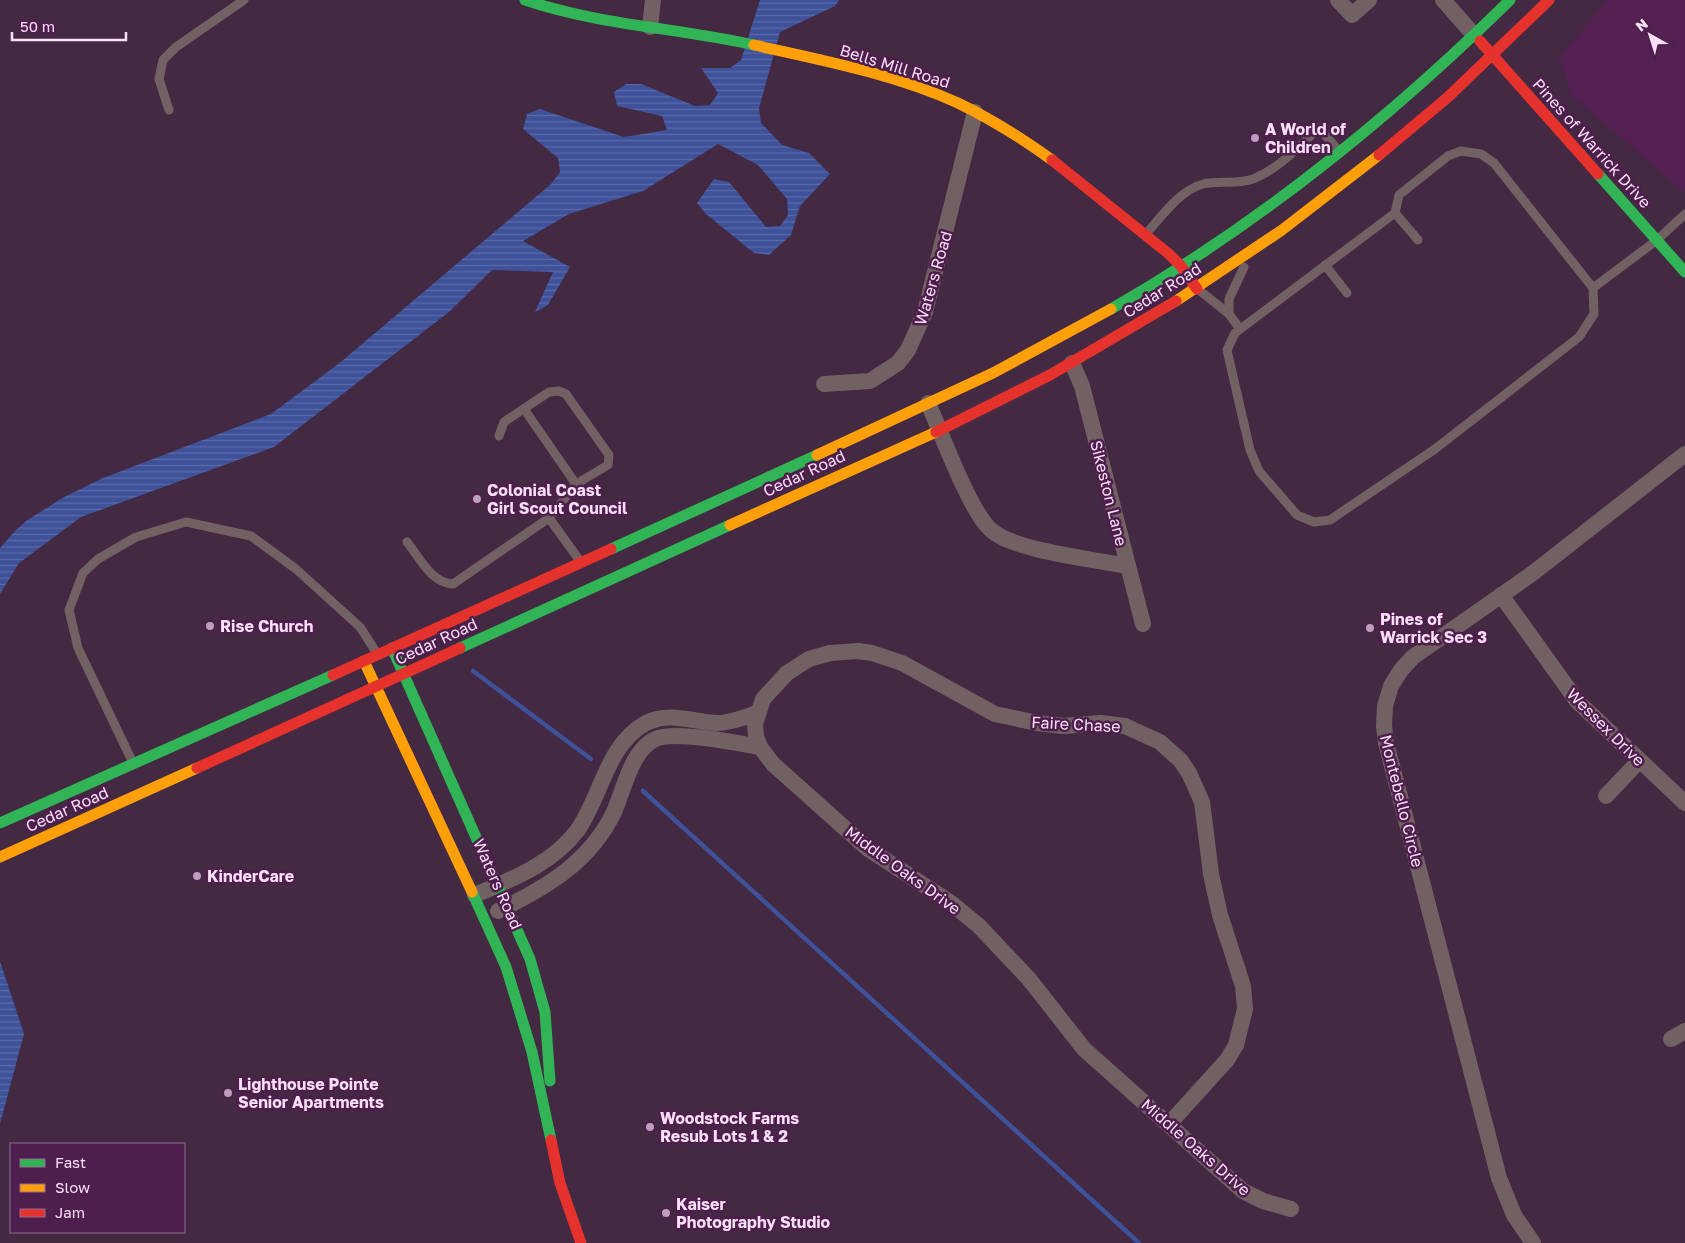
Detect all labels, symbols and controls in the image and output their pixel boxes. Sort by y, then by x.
scale bar [12,10,126,42]
north arrow [1625,10,1675,60]
text: N [1632,15,1651,34]
text: 50 m [20,17,55,35]
street label: Bells Mill Road [837,40,953,92]
street label: Pines of Warrick Drive [1528,74,1656,212]
place label: A World of Children [1265,119,1346,157]
marker: A World of Children [1249,132,1261,144]
street label: Waters Road [910,229,956,327]
street label: Cedar Road [1119,258,1205,322]
street label: Sikeston Lane [1086,438,1132,548]
street label: Cedar Road [760,445,848,501]
place label: Colonial Coast Girl Scout Council [487,480,628,518]
marker: Colonial Coast Girl Scout Council [471,493,483,505]
place label: Pines of Warrick Sec 3 [1380,609,1487,647]
street label: Cedar Road [392,613,480,669]
place label: Rise Church [220,616,313,636]
marker: Rise Church [204,620,216,632]
marker: Pines of Warrick Sec 3 [1364,622,1376,634]
street label: Wessex Drive [1563,684,1649,770]
street label: Faire Chase [1031,712,1121,736]
street label: Montebello Circle [1376,733,1428,869]
street label: Cedar Road [23,782,111,836]
street label: Middle Oaks Drive [841,821,965,919]
street label: Waters Road [469,836,527,932]
place label: KinderCare [207,866,294,886]
marker: KinderCare [191,870,203,882]
place label: Lighthouse Pointe Senior Apartments [238,1074,384,1112]
marker: Lighthouse Pointe Senior Apartments [222,1087,234,1099]
street label: Middle Oaks Drive [1137,1094,1255,1200]
place label: Woodstock Farms Resub Lots 1 & 2 [660,1108,799,1146]
marker: Woodstock Farms Resub Lots 1 & 2 [644,1121,656,1133]
legend [10,1143,185,1233]
text: Fast [55,1153,86,1171]
text: Slow [55,1178,90,1196]
place label: Kaiser Photography Studio [676,1194,831,1232]
text: Jam [55,1203,85,1221]
marker: Kaiser Photography Studio [660,1207,672,1219]

